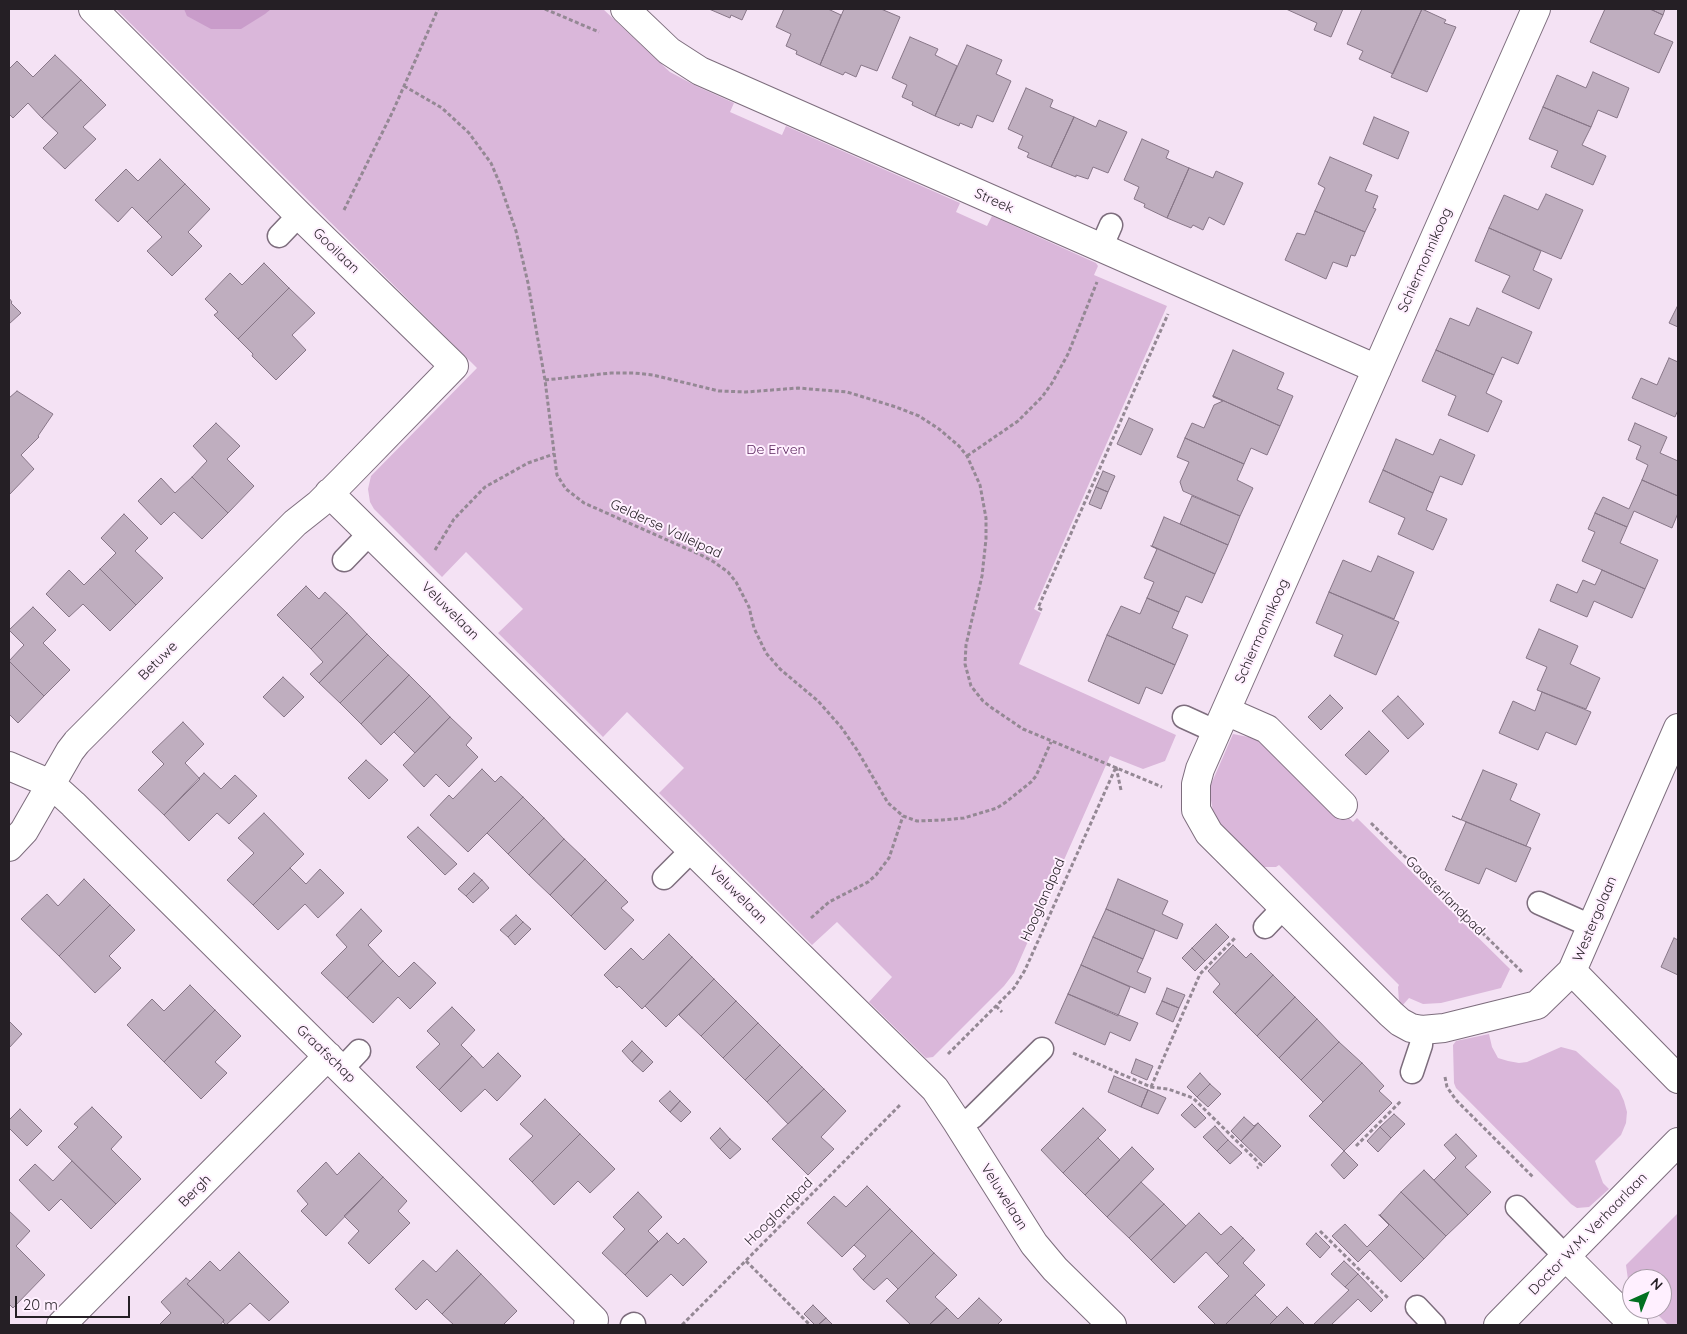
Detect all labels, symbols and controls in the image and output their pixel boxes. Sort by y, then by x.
street label: Streek [972,185,1016,217]
street label: Schiermonnikoog [1394,205,1456,315]
street label: Gooilaan [309,225,363,277]
park label: De Erven [746,442,806,458]
street label: Gelderse Valleipad [608,496,724,562]
street label: Schiermonnikoog [1231,576,1293,686]
street label: Veluwelaan [418,579,482,643]
street label: Betuwe [135,638,181,684]
street label: Gaasterlandpad [1402,853,1488,939]
street label: Hooglandpad [1017,856,1069,944]
street label: Veluwelaan [706,863,770,927]
street label: Westergolaan [1570,874,1620,964]
street label: Graafschap [293,1022,359,1086]
street label: Veluwelaan [977,1161,1031,1233]
street label: Doctor W.M. Verhaarlaan [1525,1169,1651,1299]
street label: Bergh [175,1171,215,1211]
street label: Hooglandpad [741,1174,817,1250]
north arrow [1622,1269,1672,1319]
text: N [1647,1274,1667,1294]
scale bar [18,1286,132,1318]
text: 20 m [23,1295,58,1314]

